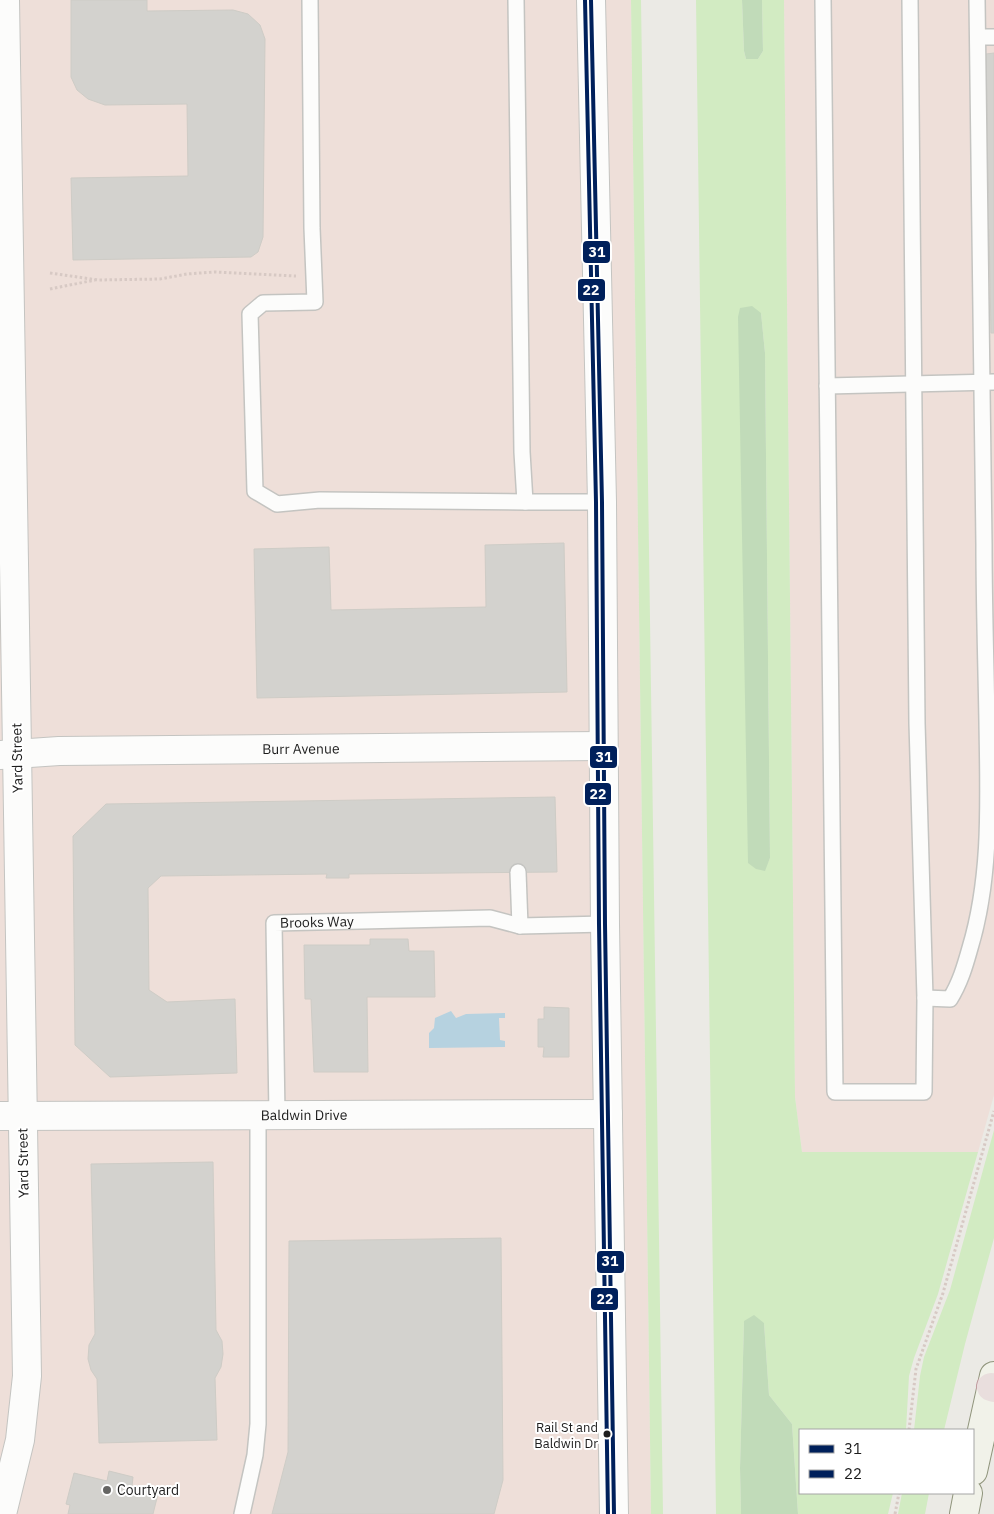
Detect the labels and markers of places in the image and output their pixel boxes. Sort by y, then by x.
place label: Rail St and Baldwin Dr [534,1419,598,1452]
marker: Rail St and Baldwin Dr [602,1429,612,1439]
place label: Courtyard [117,1481,179,1499]
marker: Courtyard [101,1484,113,1496]

